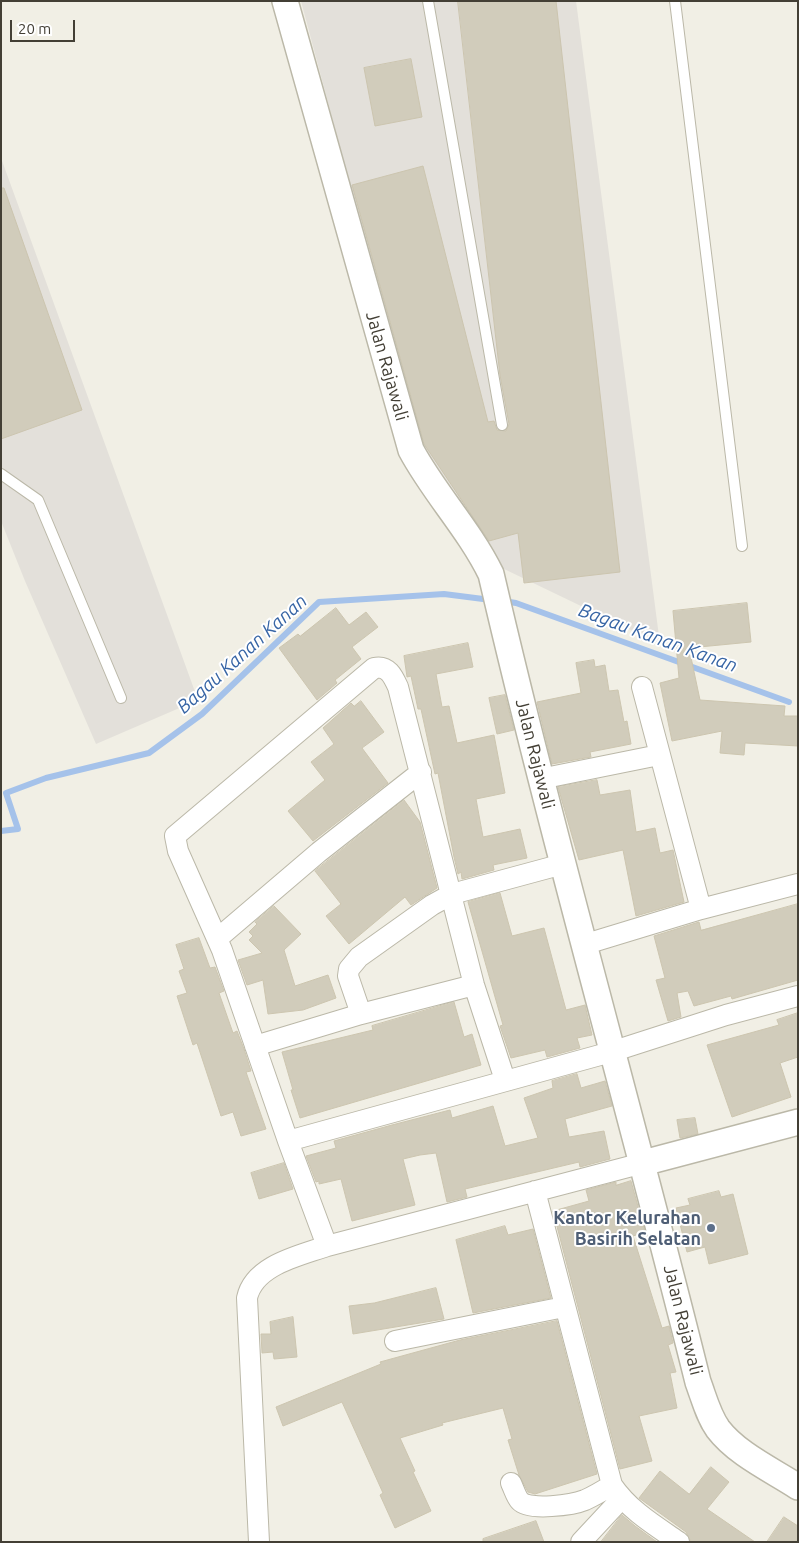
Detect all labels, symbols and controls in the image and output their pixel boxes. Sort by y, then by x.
scale bar [12,10,78,42]
text: 20 m [18,20,51,37]
street label: Jalan Rajawali [361,309,413,423]
water label: Bagau Kanan Kanan [172,590,312,718]
water label: Bagau Kanan Kanan [576,599,740,677]
street label: Jalan Rajawali [511,697,559,811]
place label: Kantor Kelurahan Basirih Selatan [553,1207,701,1250]
marker: Kantor Kelurahan Basirih Selatan [705,1222,717,1234]
street label: Jalan Rajawali [659,1263,707,1377]

